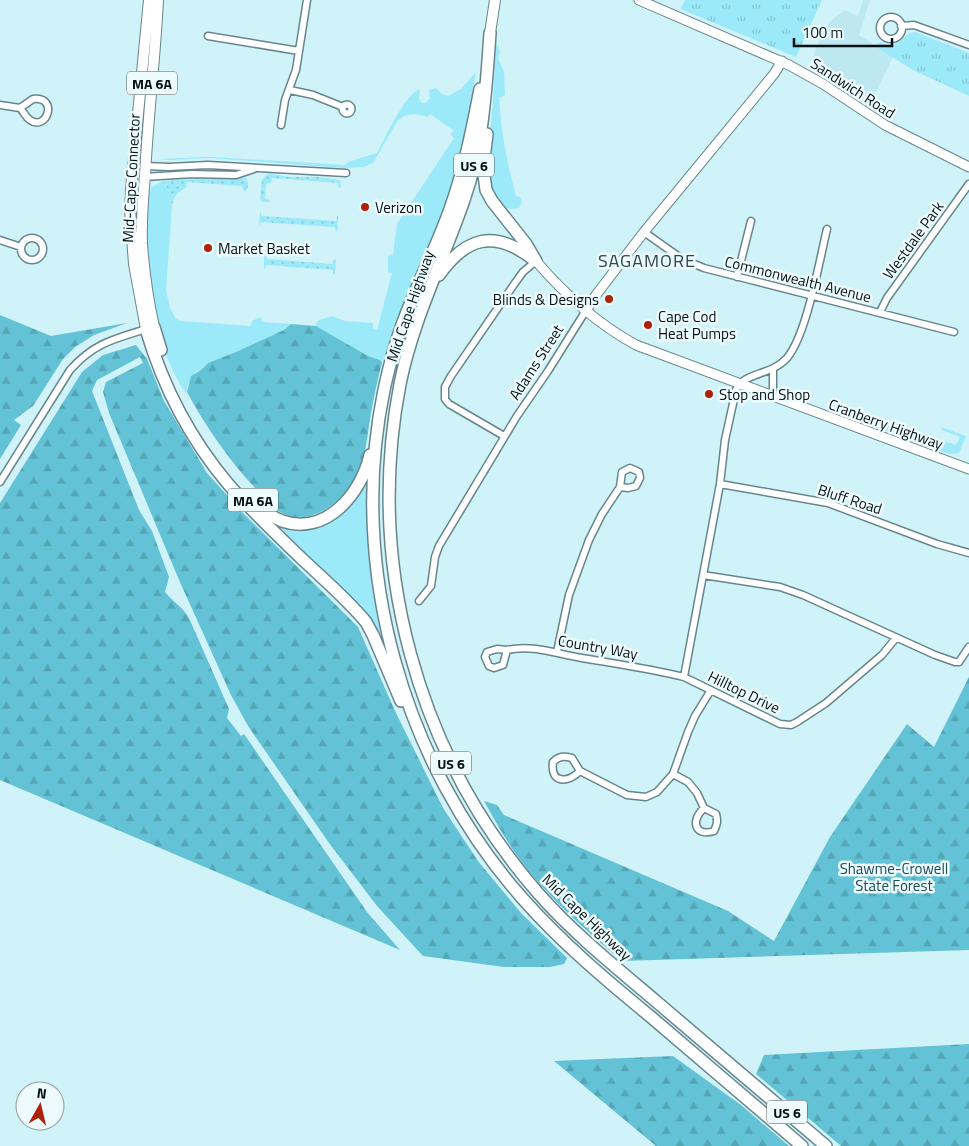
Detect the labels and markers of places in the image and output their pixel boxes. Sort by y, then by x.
place label: Verizon [375,196,422,219]
marker: Verizon [359,201,371,213]
place label: Market Basket [218,237,311,260]
marker: Market Basket [202,242,214,254]
place label: Blinds & Designs [493,288,599,311]
marker: Blinds & Designs [603,293,615,305]
place label: Cape Cod Heat Pumps [658,305,736,345]
marker: Cape Cod Heat Pumps [642,319,654,331]
place label: Stop and Shop [719,383,810,406]
marker: Stop and Shop [703,388,715,400]

